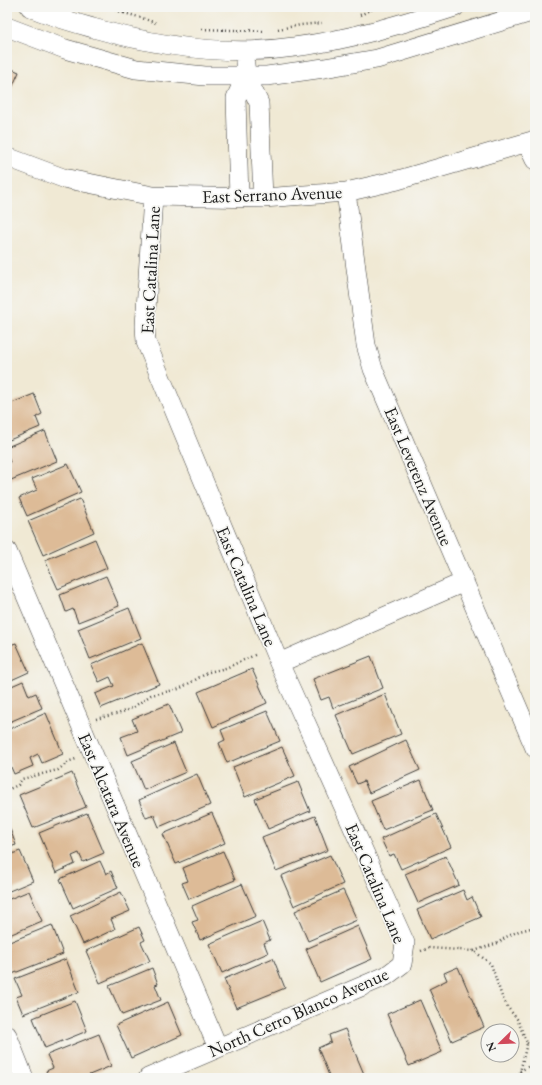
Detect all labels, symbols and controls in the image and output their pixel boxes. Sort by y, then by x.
street label: East Serrano Avenue [202,180,342,208]
street label: East Catalina Lane [135,205,165,335]
street label: East Leverenz Avenue [379,403,459,549]
street label: East Catalina Lane [211,523,283,649]
street label: East Alcatara Avenue [73,729,151,871]
street label: East Catalina Lane [340,820,412,946]
street label: North Cerro Blanco Avenue [204,962,392,1062]
north arrow [480,1023,520,1063]
text: N [483,1040,499,1054]

